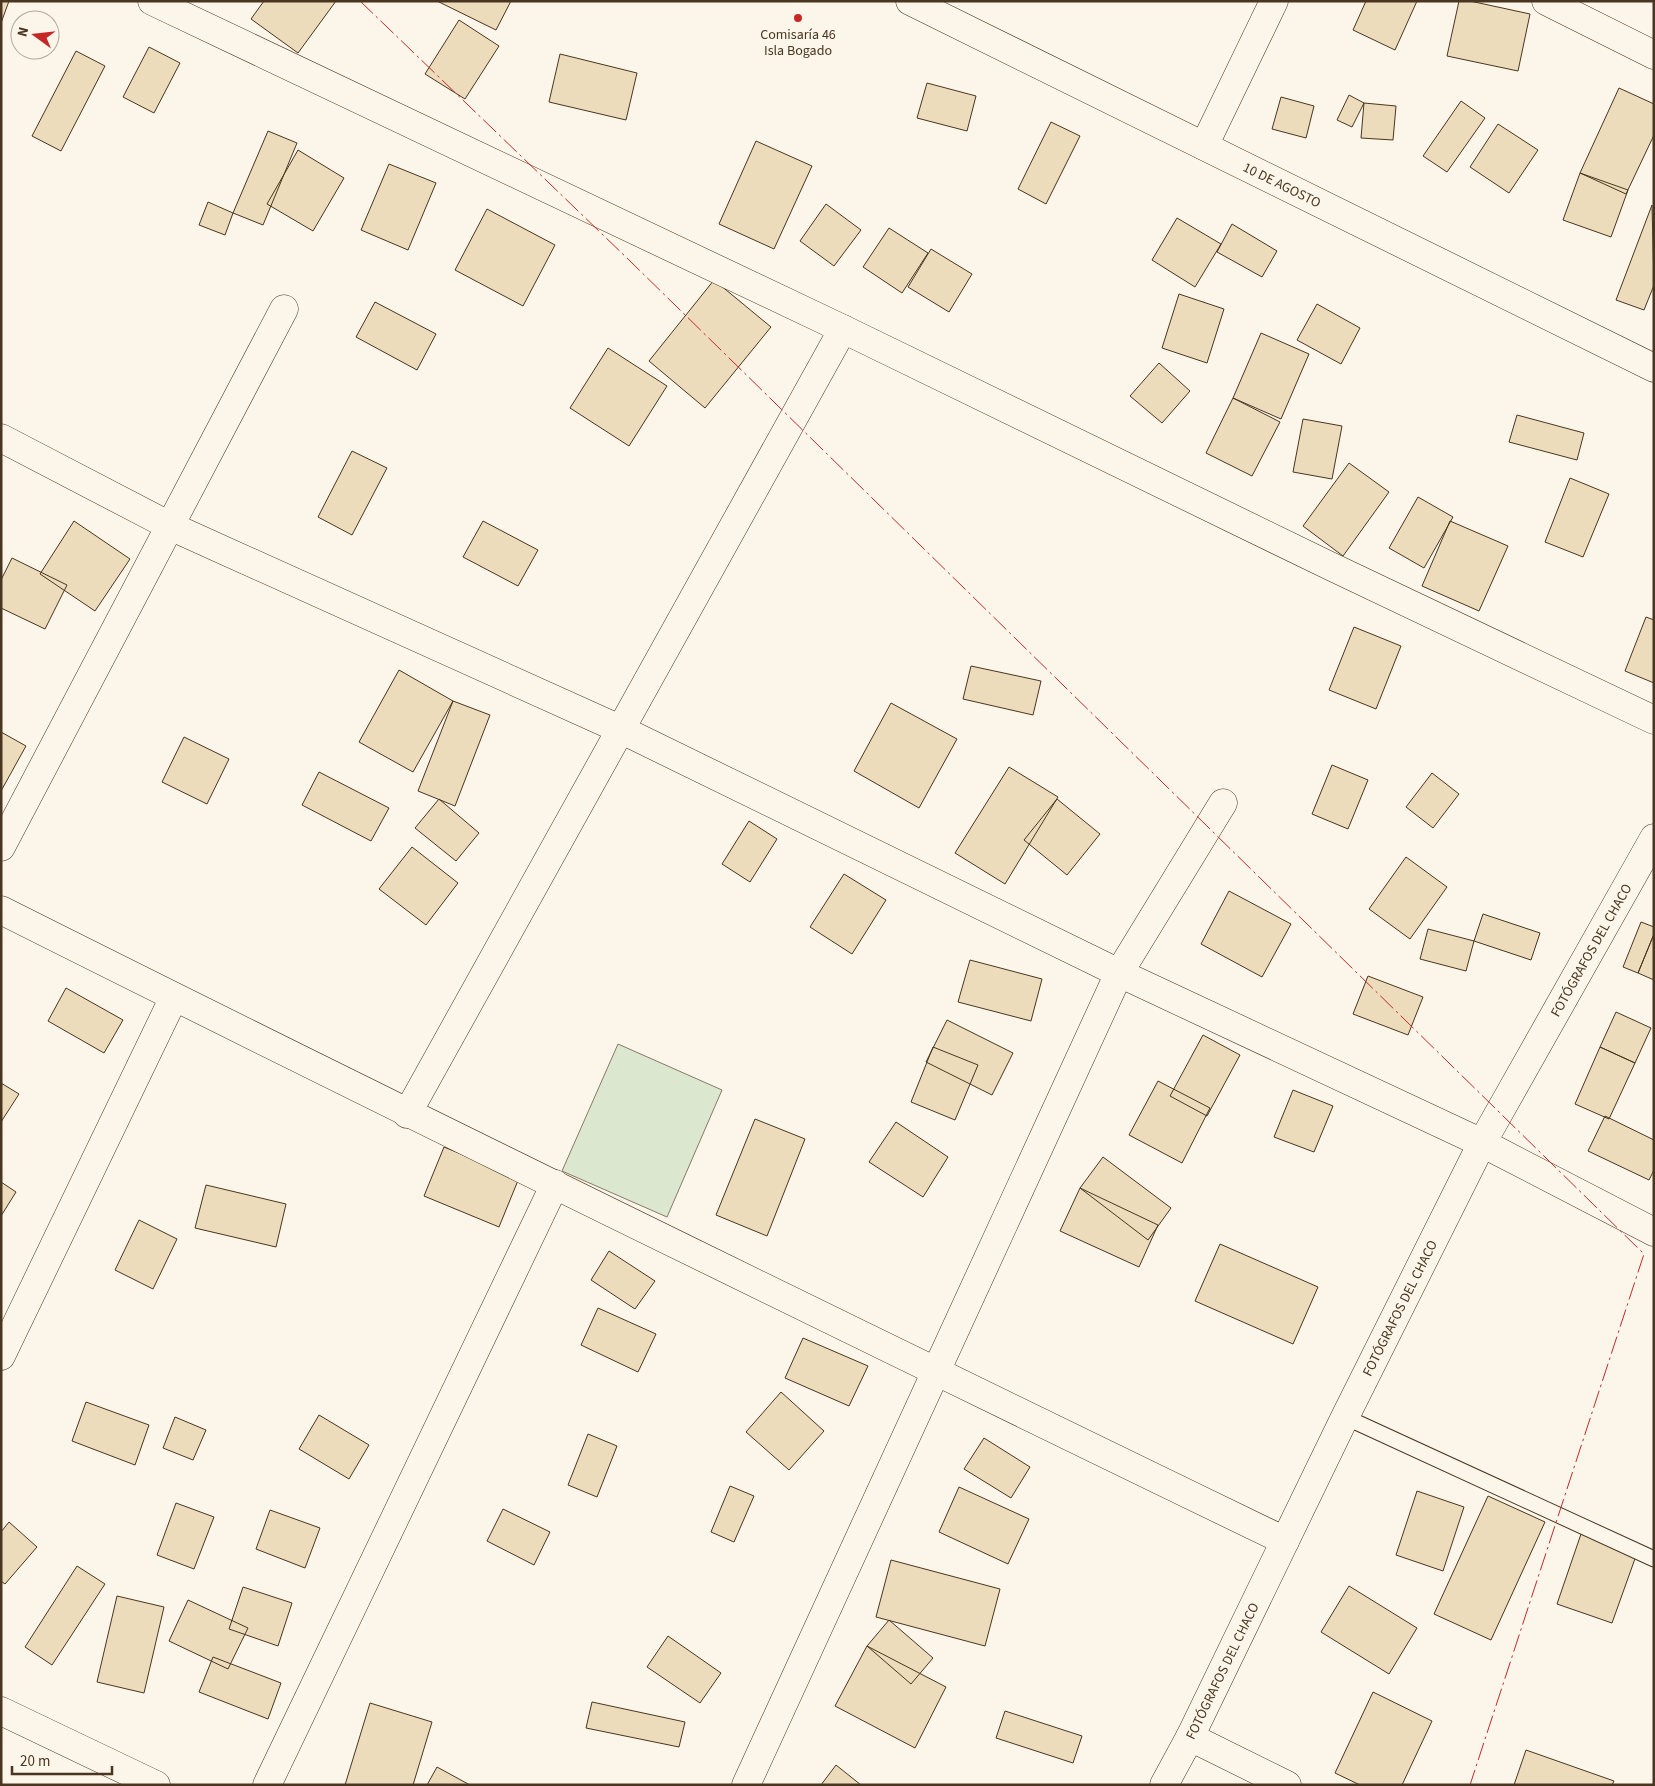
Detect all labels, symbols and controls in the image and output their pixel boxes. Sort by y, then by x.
north arrow [10,10,60,60]
marker: Comisaría 46 Isla Bogado [792,12,804,24]
text: N [13,25,34,39]
place label: Comisaría 46 Isla Bogado [760,25,836,61]
street label: 10 DE AGOSTO [1239,158,1324,213]
street label: FOTÓGRAFOS DEL CHACO [1546,880,1637,1021]
street label: FOTÓGRAFOS DEL CHACO [1358,1237,1443,1380]
street label: FOTÓGRAFOS DEL CHACO [1181,1600,1265,1743]
scale bar [12,1744,112,1776]
text: 20 m [20,1751,50,1772]

